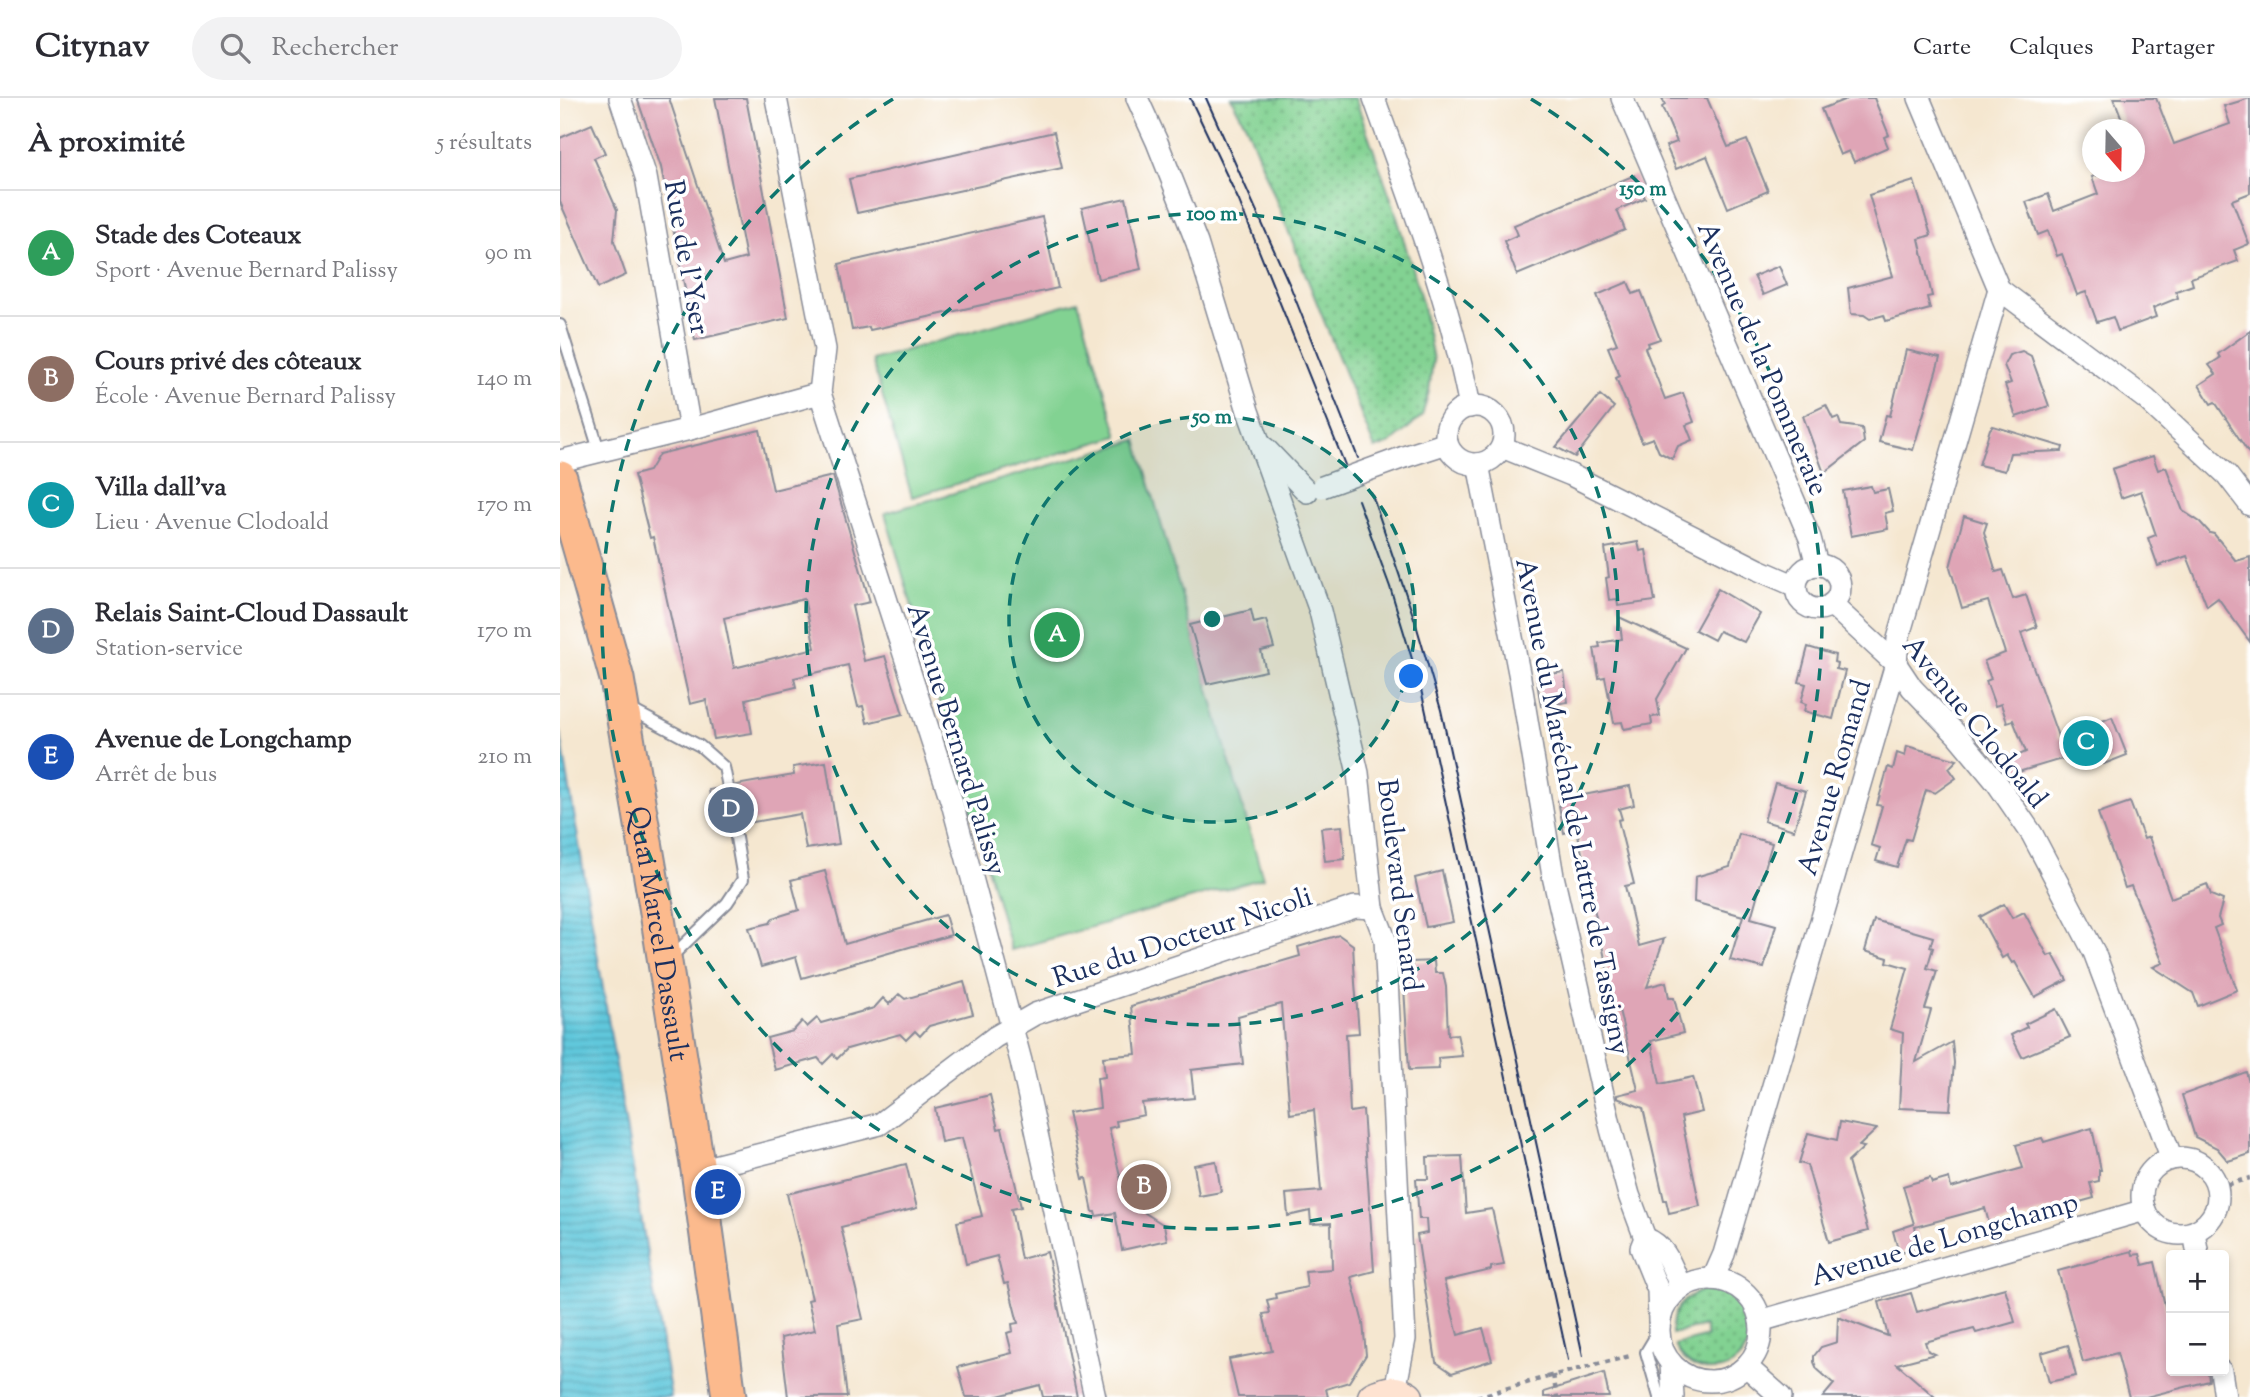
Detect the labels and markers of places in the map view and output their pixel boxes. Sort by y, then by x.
centre of rings [1200,607,1224,631]
pin: A [1034,609,1080,661]
pin: C [2063,717,2109,769]
pin: D [708,784,754,836]
pin: B [1121,1161,1167,1213]
pin: E [695,1166,741,1218]

